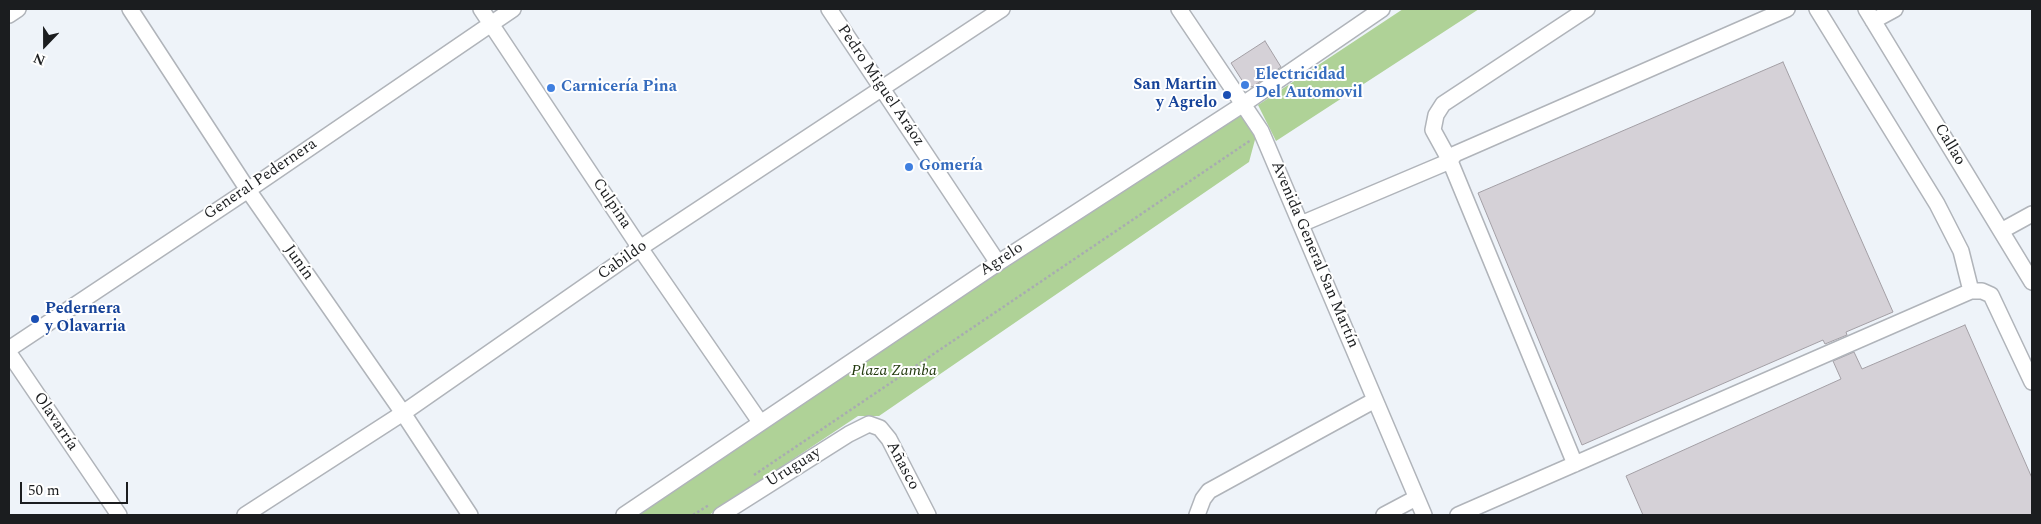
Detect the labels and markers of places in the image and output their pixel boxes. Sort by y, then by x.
place label: Electricidad Del Automovil [1255,66,1363,104]
place label: San Martin y Agrelo [1133,76,1217,114]
place label: Carnicería Pina [561,78,677,98]
marker: Electricidad Del Automovil [1239,79,1251,91]
marker: Carnicería Pina [545,82,557,94]
marker: San Martin y Agrelo [1221,89,1233,101]
place label: Gomería [919,157,983,177]
marker: Gomería [903,161,915,173]
place label: Pedernera y Olavarria [45,300,126,338]
marker: Pedernera y Olavarria [29,313,41,325]

